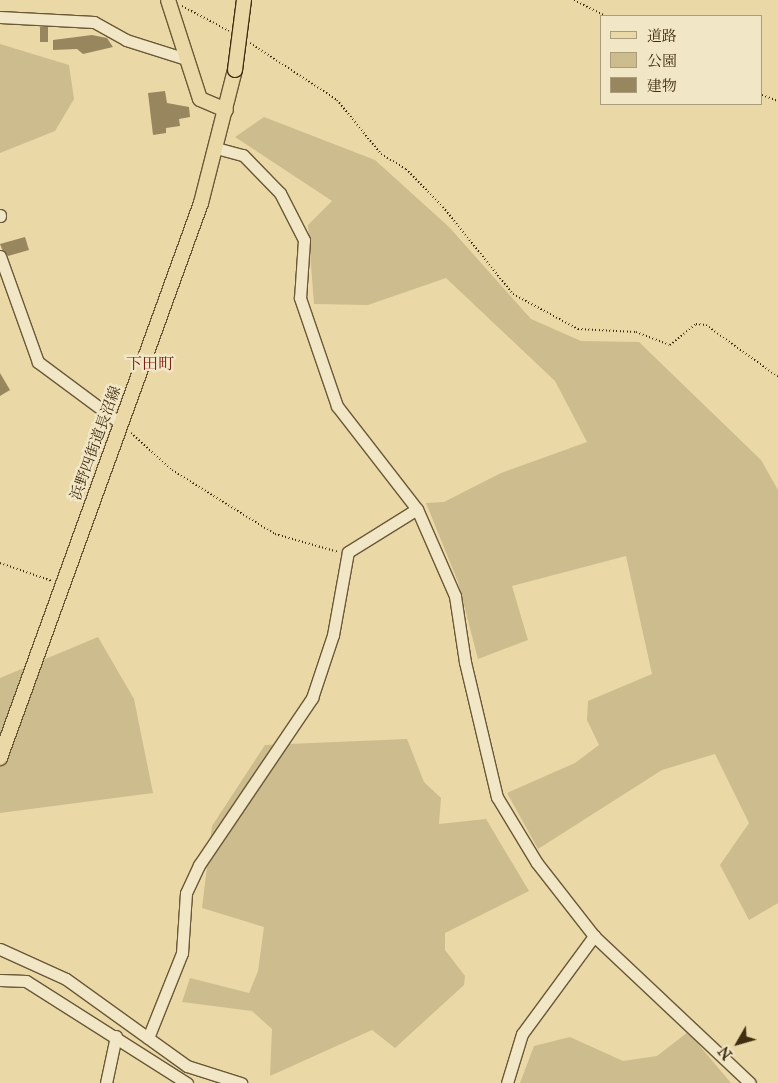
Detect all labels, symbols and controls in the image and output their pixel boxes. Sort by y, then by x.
legend [600,15,763,105]
text: 道路 [647,27,677,45]
text: 公園 [647,52,677,70]
text: 建物 [647,77,677,95]
district label: 下田町 [126,354,174,374]
street label: 浜野四街道長沼線 [67,384,125,502]
north arrow [713,1018,763,1068]
text: N [715,1043,736,1062]

